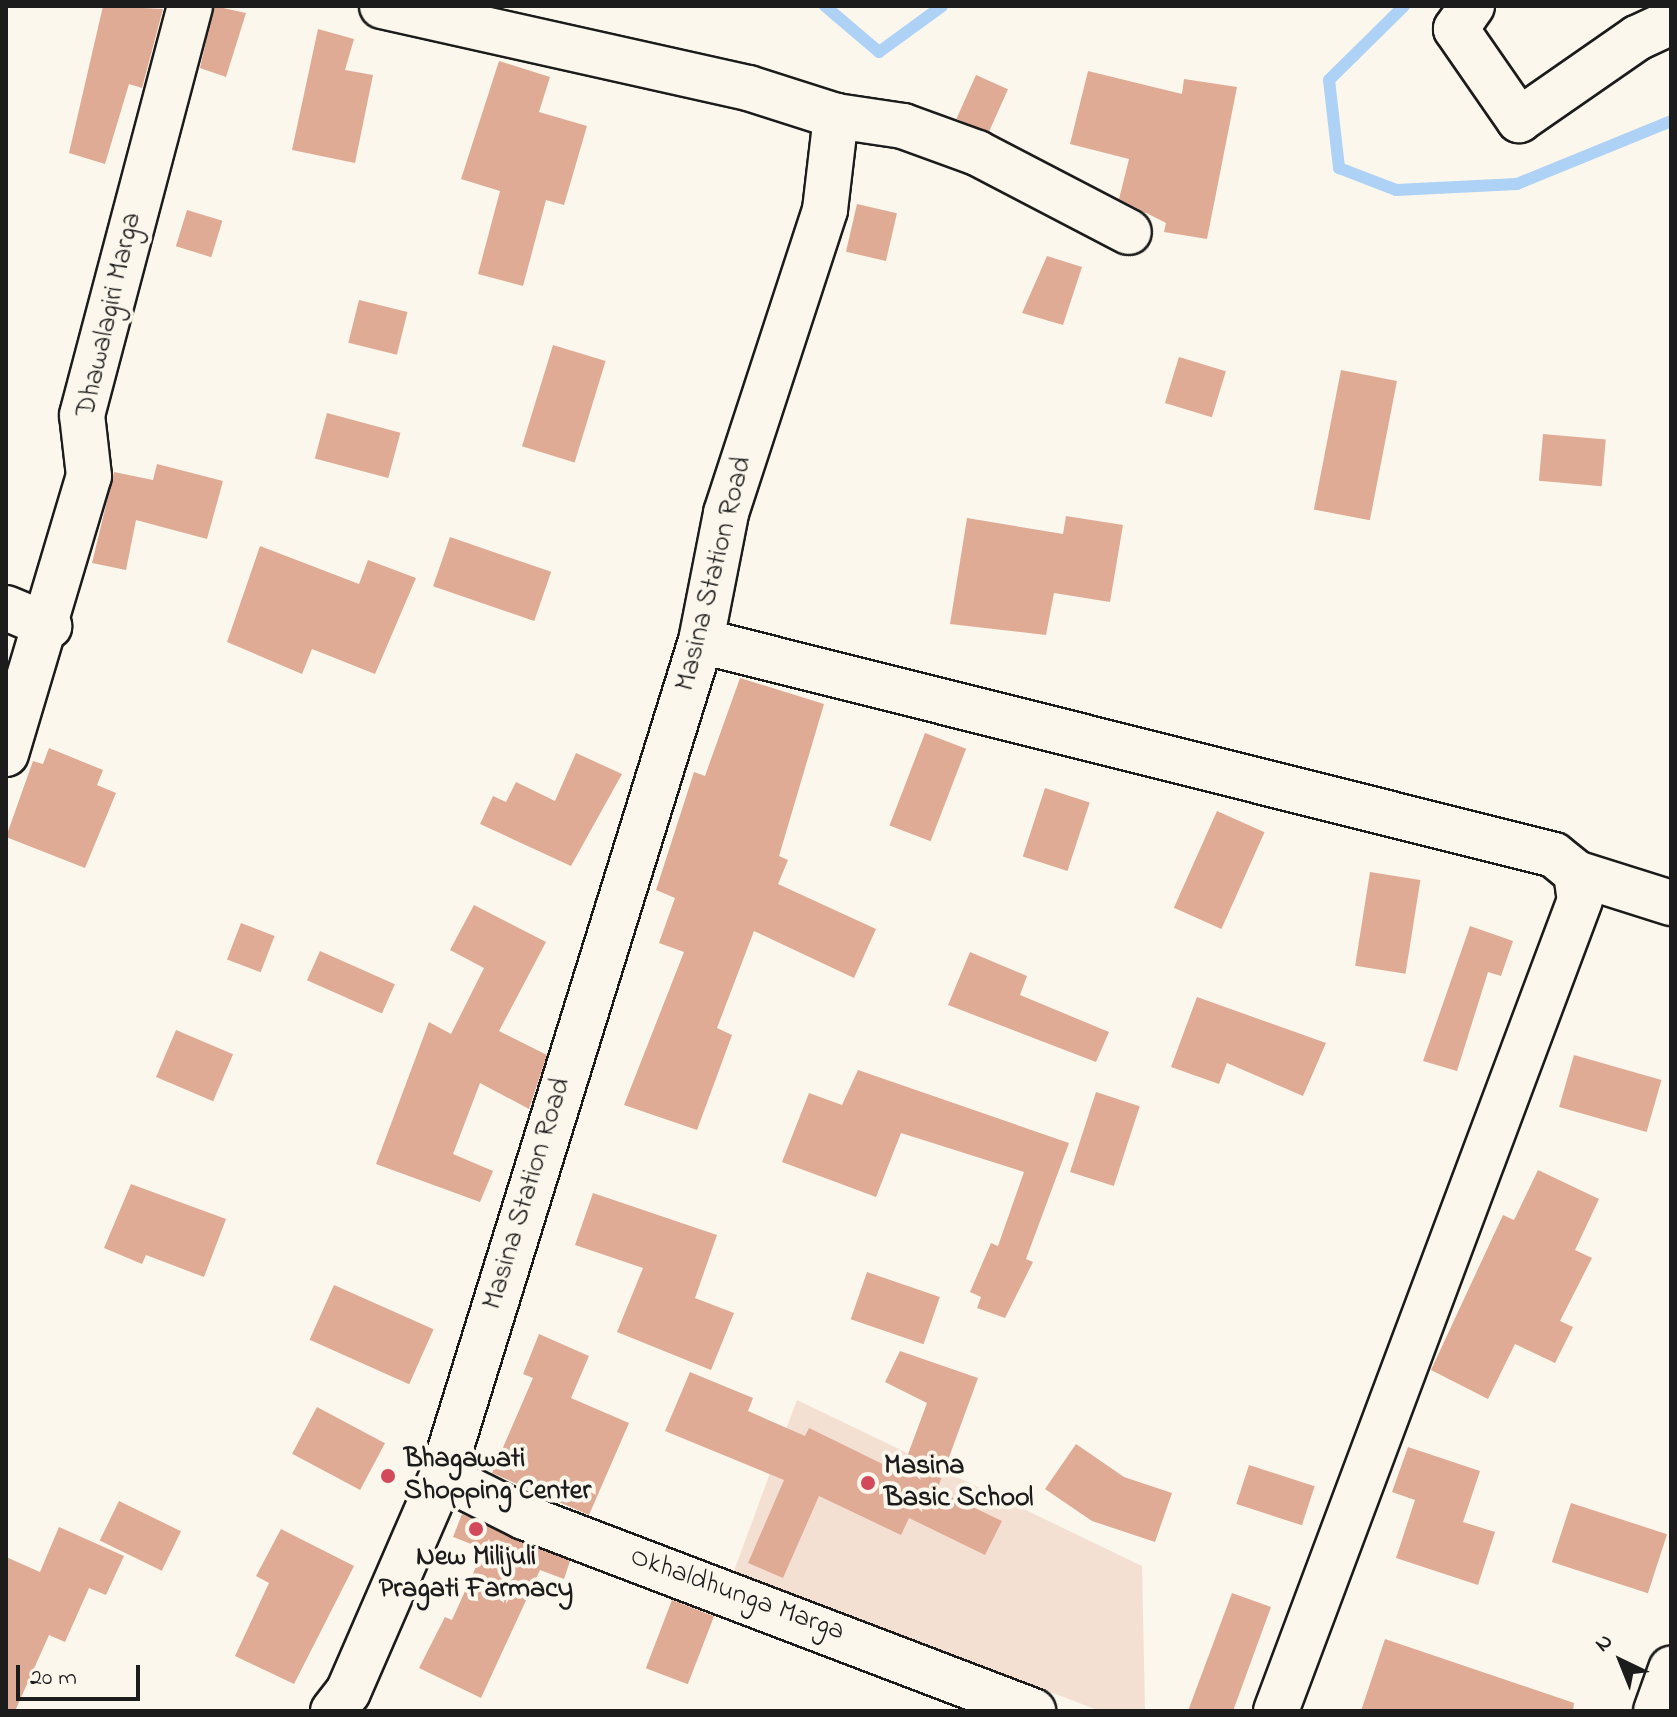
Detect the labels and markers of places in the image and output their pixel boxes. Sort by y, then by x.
place label: Bhagawati Shopping Center [404,1443,591,1509]
place label: Masina Basic School [884,1450,1033,1516]
marker: Bhagawati Shopping Center [379,1467,397,1485]
marker: Masina Basic School [859,1474,877,1492]
marker: New Milijuli Pragati Farmacy [467,1520,485,1538]
place label: New Milijuli Pragati Farmacy [379,1541,573,1607]

